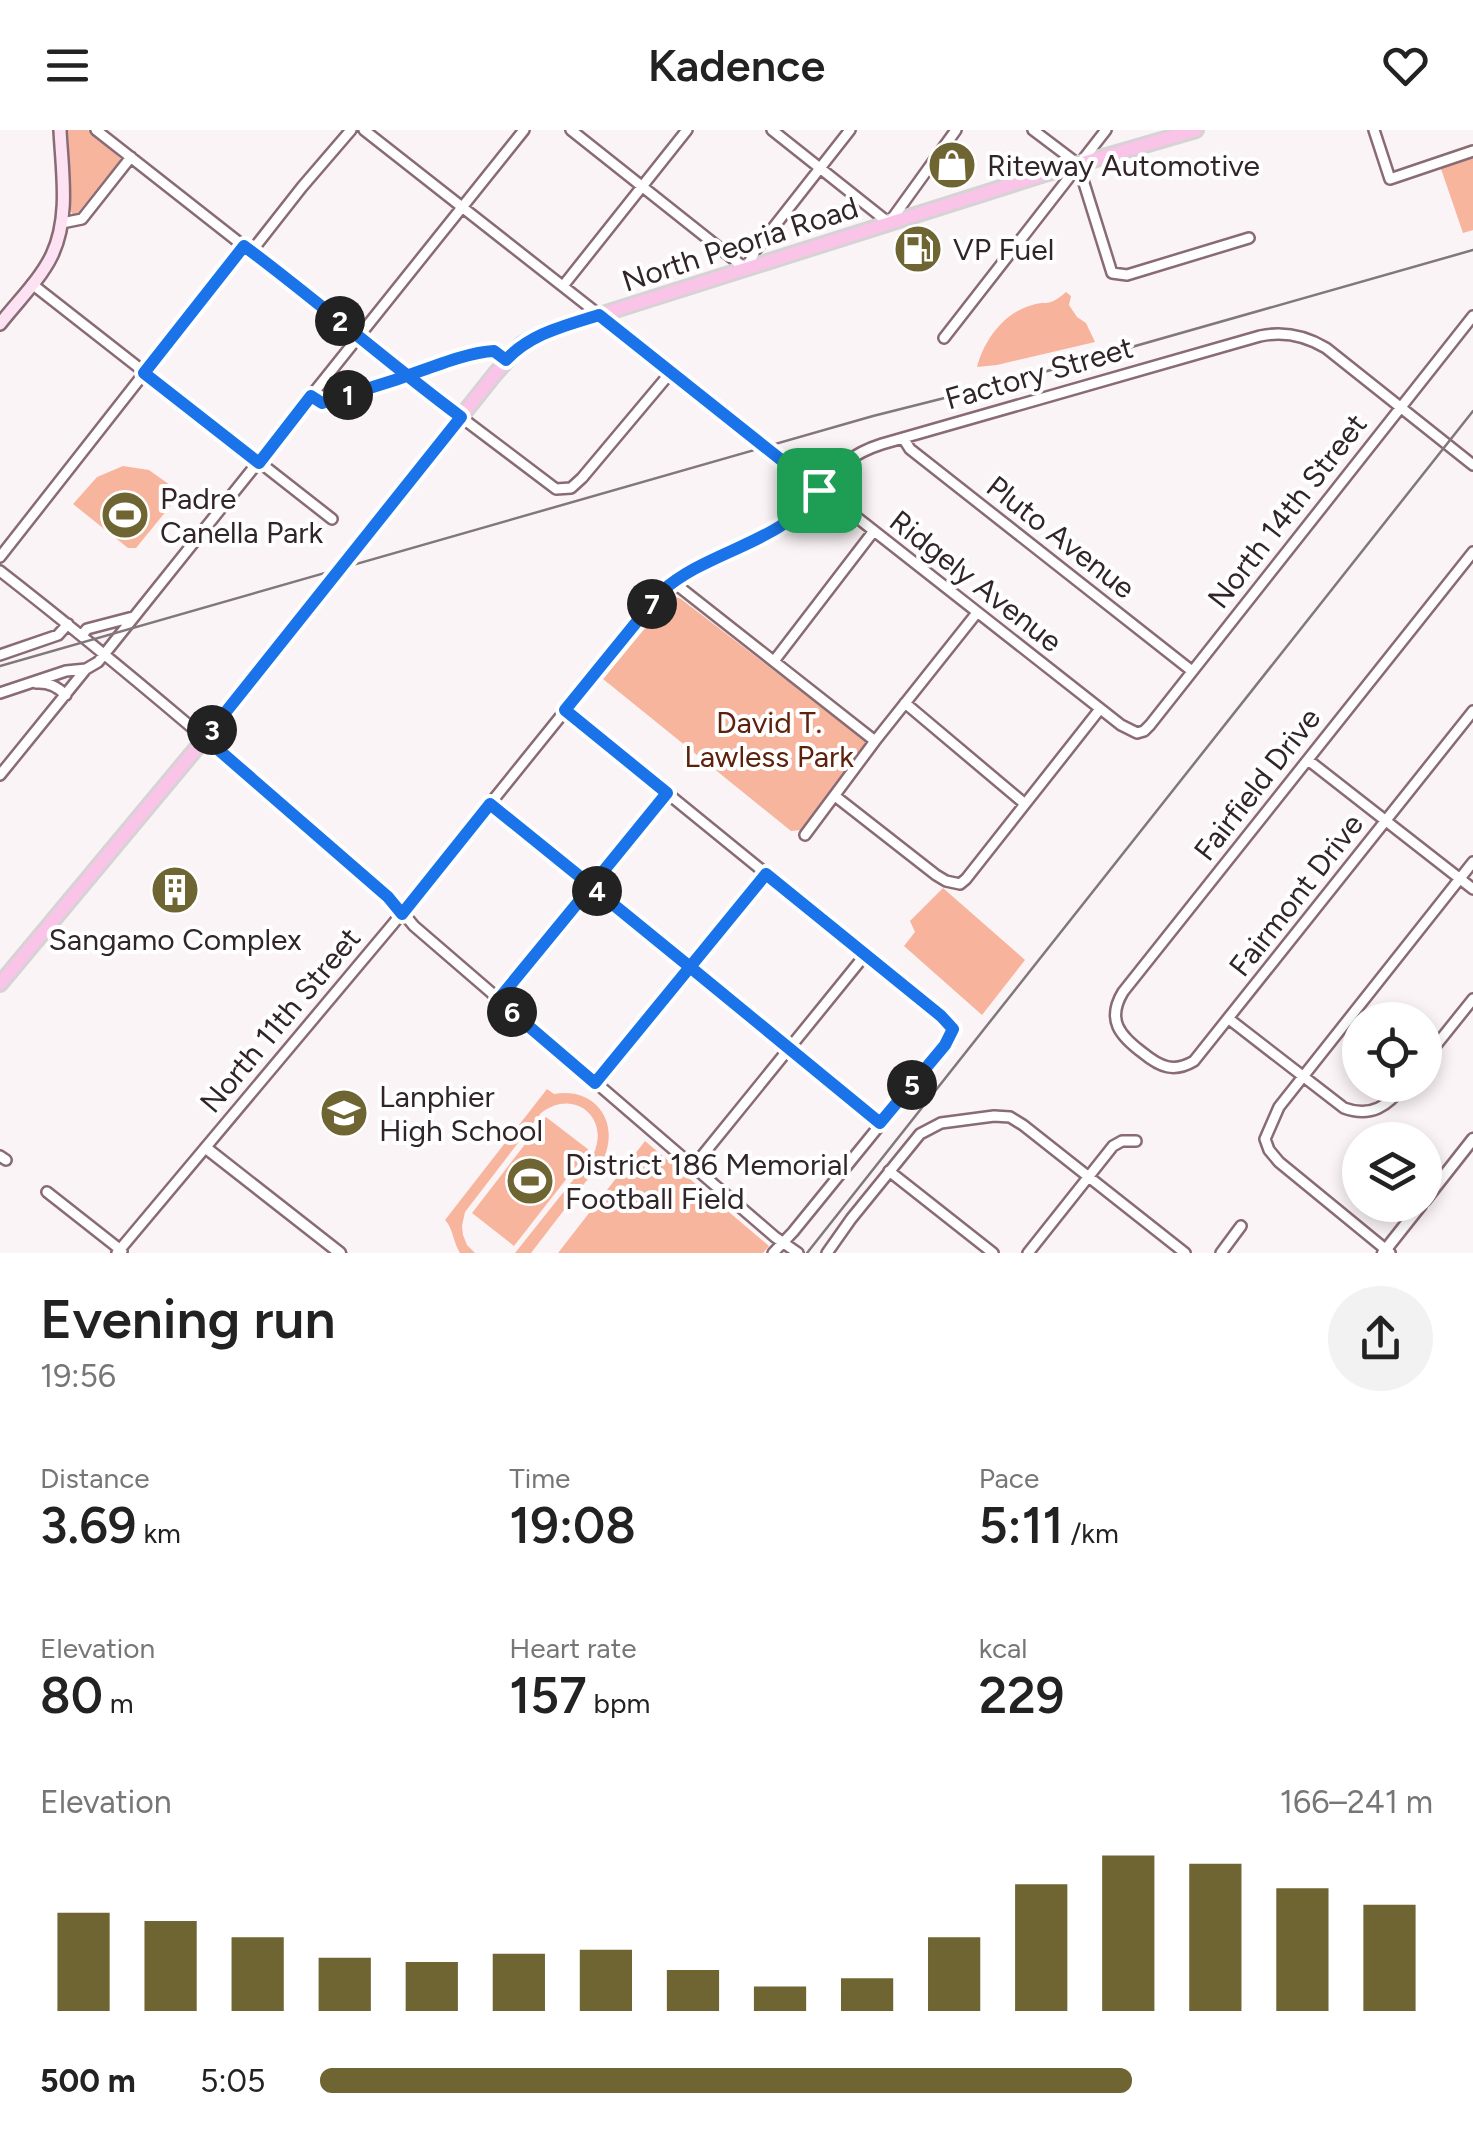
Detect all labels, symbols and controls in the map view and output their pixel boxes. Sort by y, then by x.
icon: menu [40,38,95,93]
text: Kadence [648,38,825,92]
icon: heart [1378,38,1433,93]
shop icon: Riteway Automotive [926,139,978,191]
place label: Riteway Automotive [987,147,1260,184]
street label: North Peoria Road [617,188,863,300]
fuel station icon: VP Fuel [892,223,944,275]
place label: VP Fuel [953,231,1054,268]
pin: 2 [315,296,365,346]
text: 2 [332,304,348,338]
street label: Factory Street [941,329,1137,417]
pin: 1 [323,370,373,420]
text: 1 [342,378,354,412]
street label: North 14th Street [1200,406,1374,616]
pin [777,448,862,533]
icon: arrive [792,463,847,518]
street label: Pluto Avenue [979,468,1143,606]
place label: Padre Canella Park [160,480,323,551]
sports icon: Padre Canella Park [99,489,151,541]
street label: Ridgely Avenue [882,502,1070,660]
pin: 7 [627,579,677,629]
text: 7 [644,587,660,621]
street label: Fairfield Drive [1186,700,1328,868]
park label: David T. Lawless Park [684,704,854,775]
pin: 3 [187,705,237,755]
text: 3 [204,713,220,747]
street label: Fairmont Drive [1221,806,1371,984]
building icon: Sangamo Complex [149,864,201,916]
pin: 4 [572,866,622,916]
text: 4 [588,874,606,908]
street label: North 11th Street [192,920,368,1120]
place label: Sangamo Complex [48,921,302,958]
pin: 6 [487,987,537,1037]
text: 6 [504,995,520,1029]
map controls [1342,1002,1442,1222]
button: locate [1342,1002,1442,1102]
pin: 5 [887,1060,937,1110]
text: 5 [904,1068,920,1102]
place label: Lanphier High School [379,1078,543,1149]
school or university icon: Lanphier High School [318,1087,370,1139]
button: layers [1342,1122,1442,1222]
place label: District 186 Memorial Football Field [565,1146,849,1217]
sports icon: District 186 Memorial Football Field [504,1155,556,1207]
text: Evening run [40,1286,336,1352]
button: share [1328,1286,1433,1391]
text: 19:56 [40,1357,116,1395]
text: Distance [40,1461,150,1495]
text: Time [509,1461,570,1495]
text: Pace [979,1461,1039,1495]
text: 3.69 [40,1495,137,1556]
text: 19:08 [509,1495,636,1556]
text: 5:11 [979,1495,1064,1556]
text: km [137,1516,181,1550]
text: /km [1064,1516,1119,1550]
text: Elevation [40,1631,155,1665]
text: Heart rate [509,1631,636,1665]
text: kcal [979,1631,1028,1665]
text: 80 [40,1665,103,1726]
text: 157 [509,1665,587,1726]
text: 229 [979,1665,1064,1726]
text: m [103,1686,134,1720]
text: bpm [587,1686,650,1720]
text: Elevation [40,1783,172,1821]
text: 166–241 m [1280,1783,1433,1821]
text: 500 m [40,2062,136,2100]
text: 5:05 [200,2062,265,2100]

